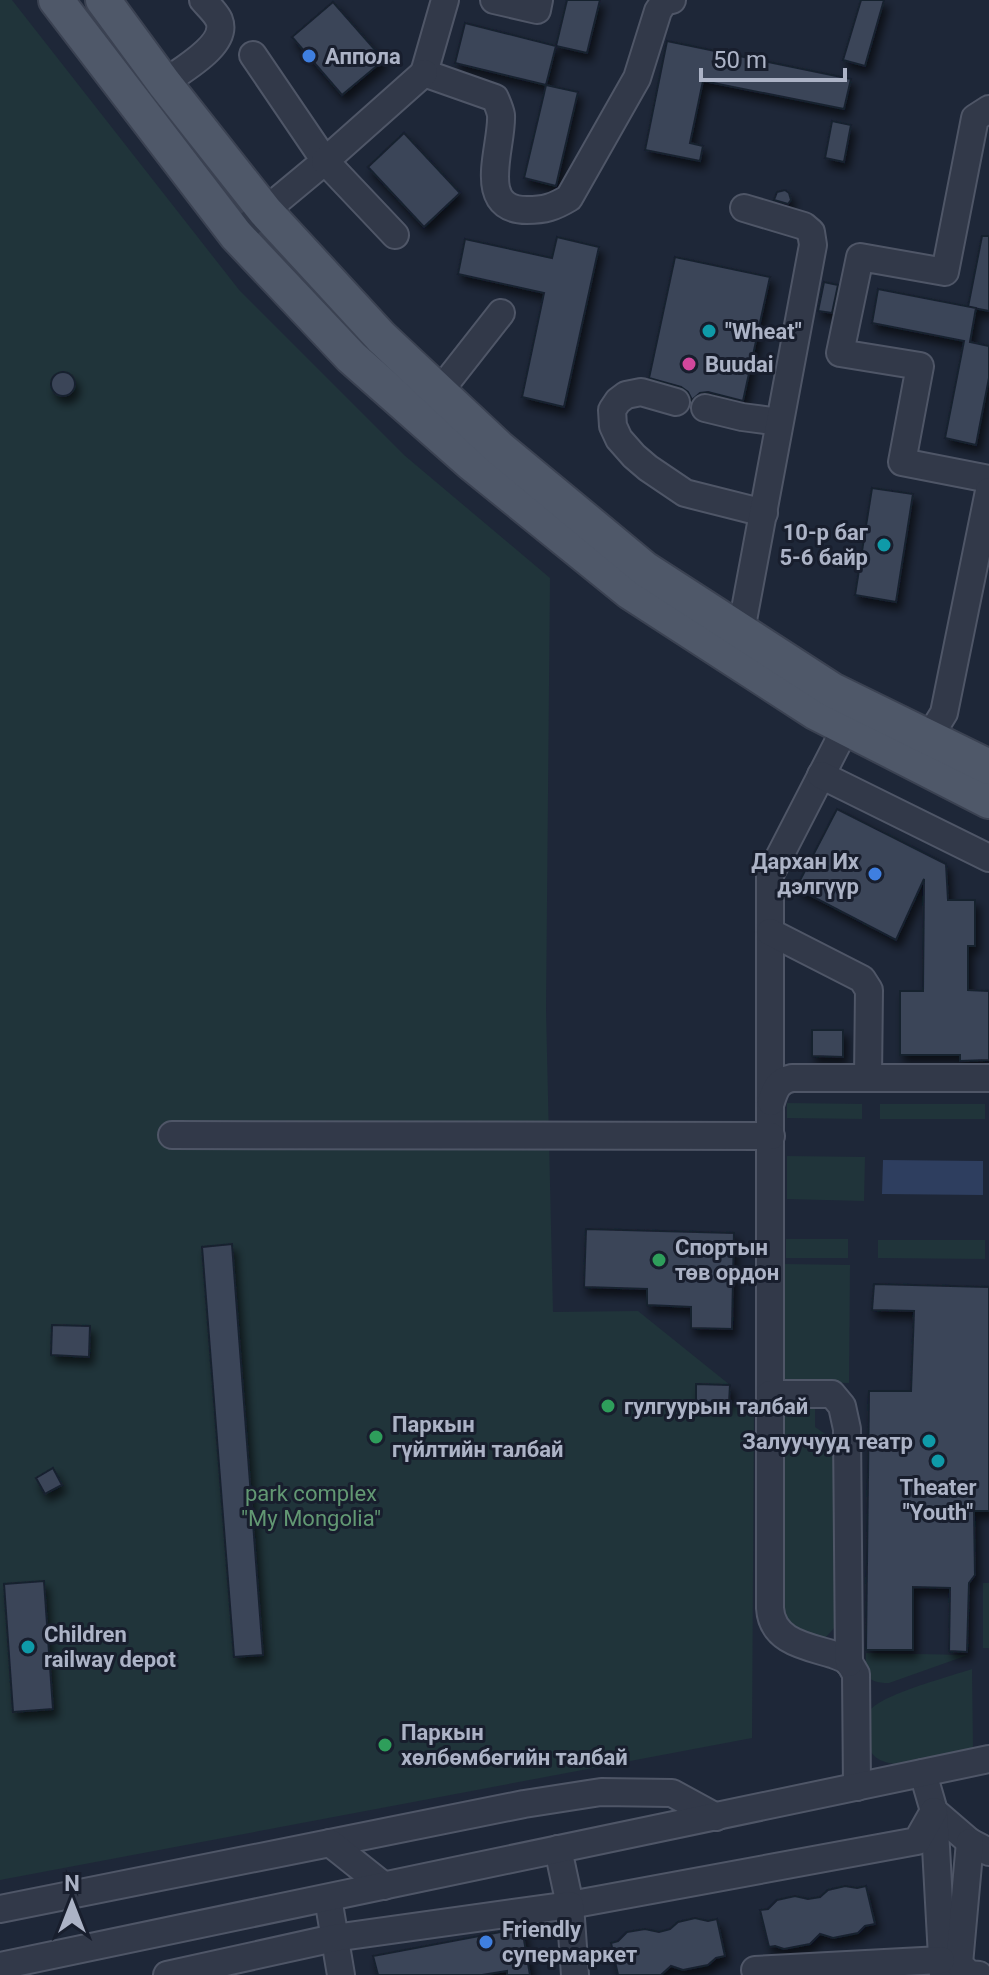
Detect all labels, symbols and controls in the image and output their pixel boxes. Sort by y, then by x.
scale bar [701,32,845,82]
place label: Аппола [325,44,401,69]
text: 50 m [713,46,767,74]
marker: Аппола [300,47,318,65]
place label: "Wheat" [725,319,802,344]
marker: "Wheat" [700,322,718,340]
place label: Buudai [705,352,774,377]
marker: Buudai [680,355,698,373]
place label: 10-р баг 5-6 байр [779,520,869,570]
marker: 10-р баг 5-6 байр [875,536,893,554]
place label: Дархан Их дэлгүүр [751,849,860,899]
marker: Дархан Их дэлгүүр [866,865,884,883]
place label: Спортын төв ордон [675,1235,779,1285]
marker: Спортын төв ордон [650,1251,668,1269]
place label: гулгуурын талбай [624,1394,808,1419]
marker: гулгуурын талбай [599,1397,617,1415]
place label: Паркын гүйлтийн талбай [392,1412,564,1462]
marker: Паркын гүйлтийн талбай [367,1428,385,1446]
place label: Залуучууд театр [742,1429,913,1454]
marker: Залуучууд театр [920,1432,938,1450]
marker: Theater "Youth" [929,1452,947,1470]
place label: Theater "Youth" [900,1475,977,1525]
park label: park complex "My Mongolia" [241,1481,381,1531]
place label: Children railway depot [44,1622,176,1672]
marker: Children railway depot [19,1638,37,1656]
place label: Паркын хөлбөмбөгийн талбай [401,1720,628,1770]
marker: Паркын хөлбөмбөгийн талбай [376,1736,394,1754]
north arrow [32,1863,112,1943]
text: N [64,1871,80,1896]
place label: Friendly супермаркет [502,1917,637,1967]
marker: Friendly супермаркет [477,1933,495,1951]

